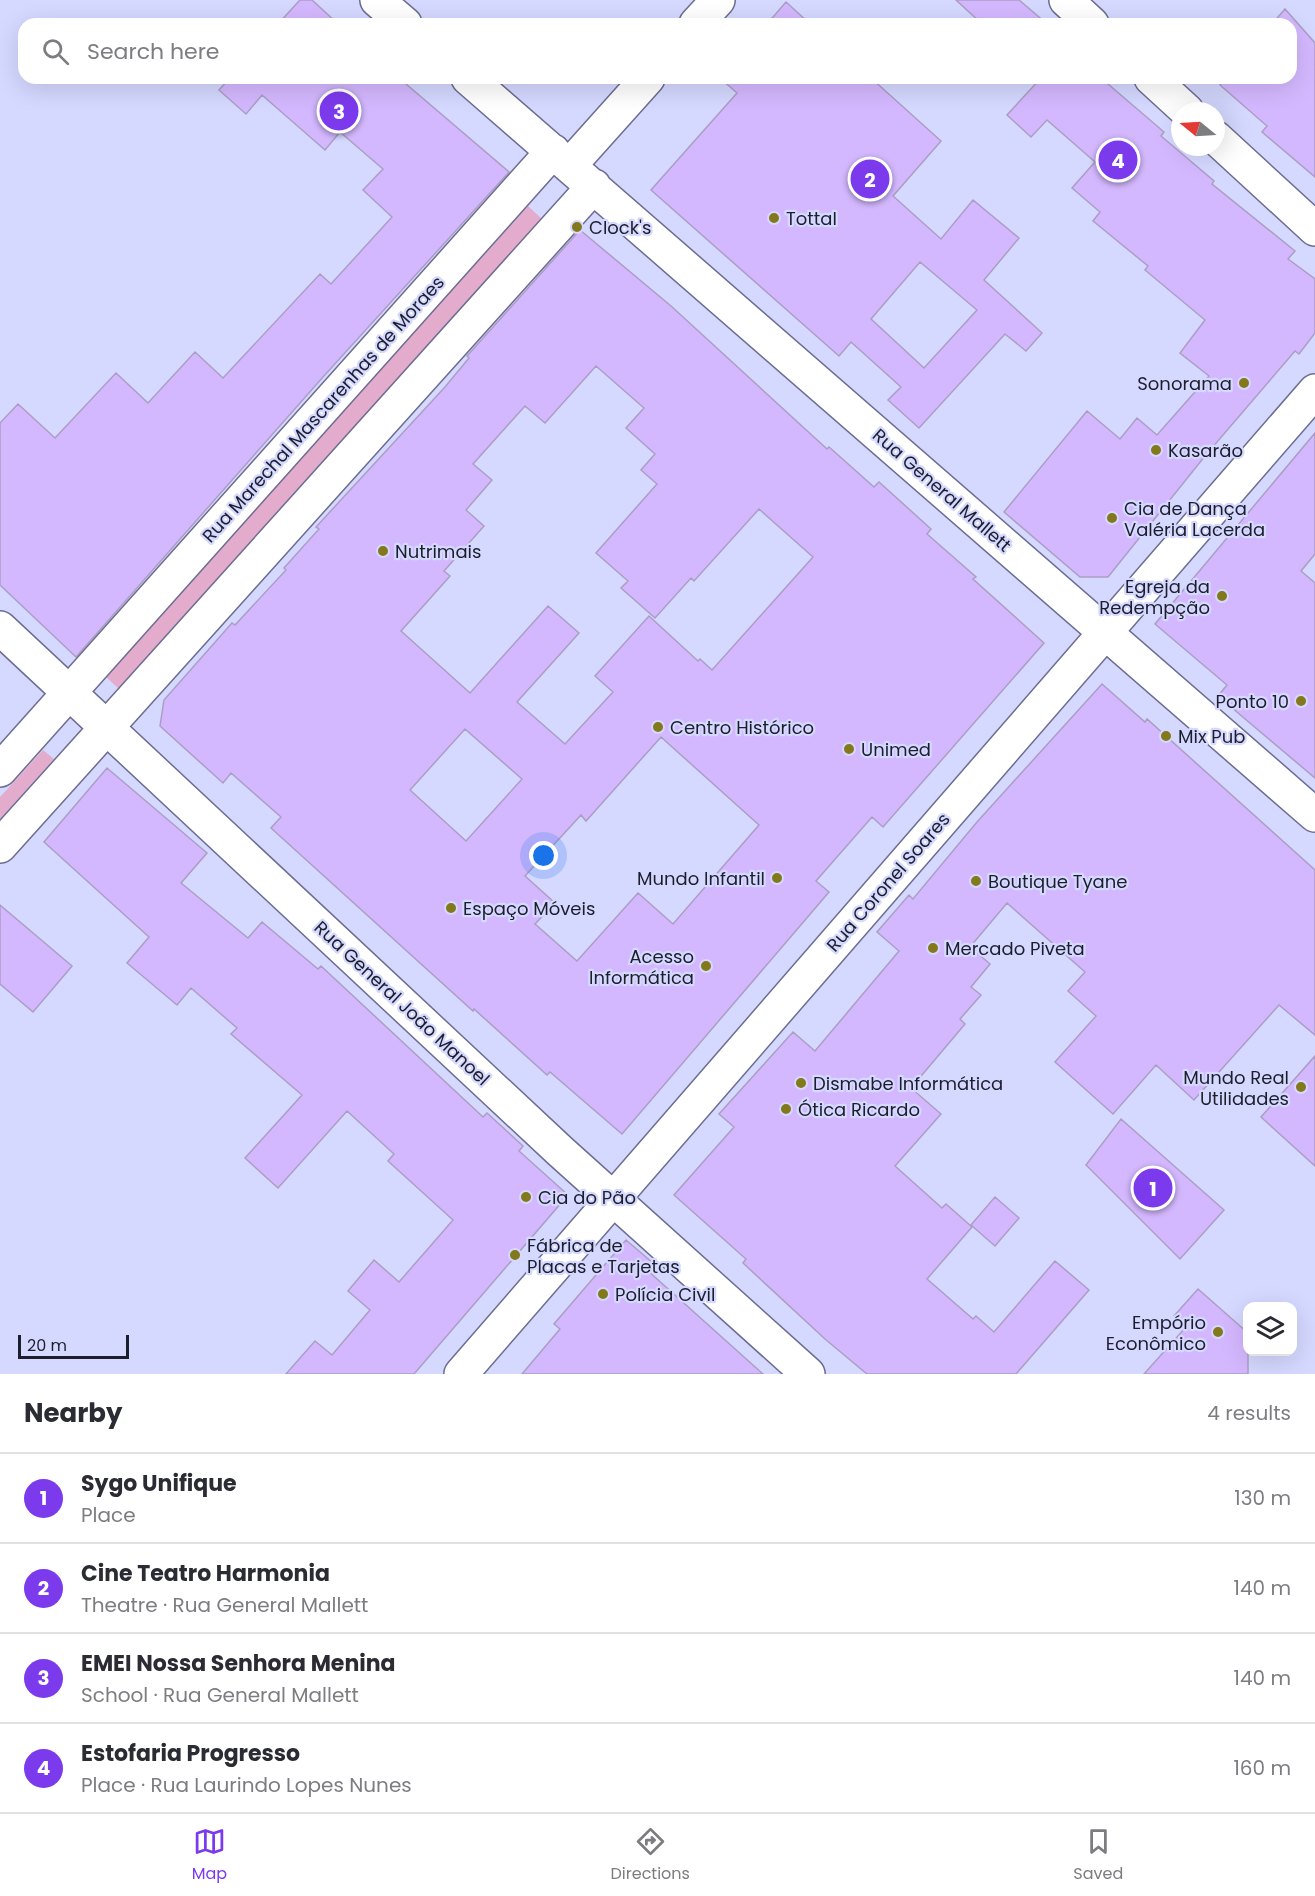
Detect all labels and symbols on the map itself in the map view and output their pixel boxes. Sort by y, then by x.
pin: 3 [320,88,358,134]
north arrow [1171,102,1225,156]
pin: 4 [1098,138,1138,182]
pin: 2 [850,156,890,201]
place label: Tottal [786,206,837,231]
marker: Tottal [767,211,781,225]
place label: Clock's [589,215,651,240]
marker: Clock's [570,220,584,234]
street label: Rua Marechal Mascarenhas de Moraes [196,270,450,548]
place label: Sonorama [1137,371,1232,396]
marker: Sonorama [1237,376,1251,390]
street label: Rua General Mallett [867,423,1017,557]
place label: Kasarão [1168,438,1243,463]
marker: Kasarão [1149,443,1163,457]
place label: Cia de Dança Valéria Lacerda [1124,496,1265,542]
marker: Cia de Dança Valéria Lacerda [1105,511,1119,525]
place label: Nutrimais [395,539,481,564]
marker: Nutrimais [376,544,390,558]
place label: Egreja da Redempção [1099,574,1210,620]
marker: Egreja da Redempção [1215,589,1229,603]
place label: Ponto 10 [1216,689,1289,714]
marker: Ponto 10 [1294,694,1308,708]
place label: Centro Histórico [670,715,814,740]
marker: Centro Histórico [651,720,665,734]
place label: Mix Pub [1178,724,1245,749]
marker: Mix Pub [1159,729,1173,743]
place label: Unimed [861,737,931,762]
marker: Unimed [842,742,856,756]
street label: Rua Coronel Soares [821,807,955,957]
your location [529,841,558,870]
place label: Mundo Infantil [637,866,765,891]
place label: Boutique Tyane [988,869,1127,894]
marker: Mundo Infantil [770,871,784,885]
marker: Boutique Tyane [969,874,983,888]
place label: Espaço Móveis [463,896,595,921]
marker: Espaço Móveis [444,901,458,915]
street label: Rua General João Manoel [309,915,495,1091]
place label: Mercado Piveta [945,936,1085,961]
marker: Mercado Piveta [926,941,940,955]
place label: Acesso Informática [589,944,694,990]
marker: Acesso Informática [699,959,713,973]
place label: Mundo Real Utilidades [1183,1065,1289,1111]
place label: Dismabe Informática [813,1071,1003,1096]
marker: Dismabe Informática [794,1076,808,1090]
marker: Mundo Real Utilidades [1294,1080,1308,1094]
place label: Ótica Ricardo [798,1097,920,1122]
marker: Ótica Ricardo [779,1102,793,1116]
pin: 1 [1134,1166,1172,1210]
place label: Cia do Pão [538,1185,636,1210]
marker: Cia do Pão [519,1190,533,1204]
place label: Fábrica de Placas e Tarjetas [527,1233,680,1279]
marker: Fábrica de Placas e Tarjetas [508,1248,522,1262]
place label: Polícia Civil [615,1282,715,1307]
marker: Polícia Civil [596,1287,610,1301]
place label: Empório Econômico [1106,1310,1206,1356]
marker: Empório Econômico [1211,1325,1225,1339]
scale bar [18,1332,129,1360]

